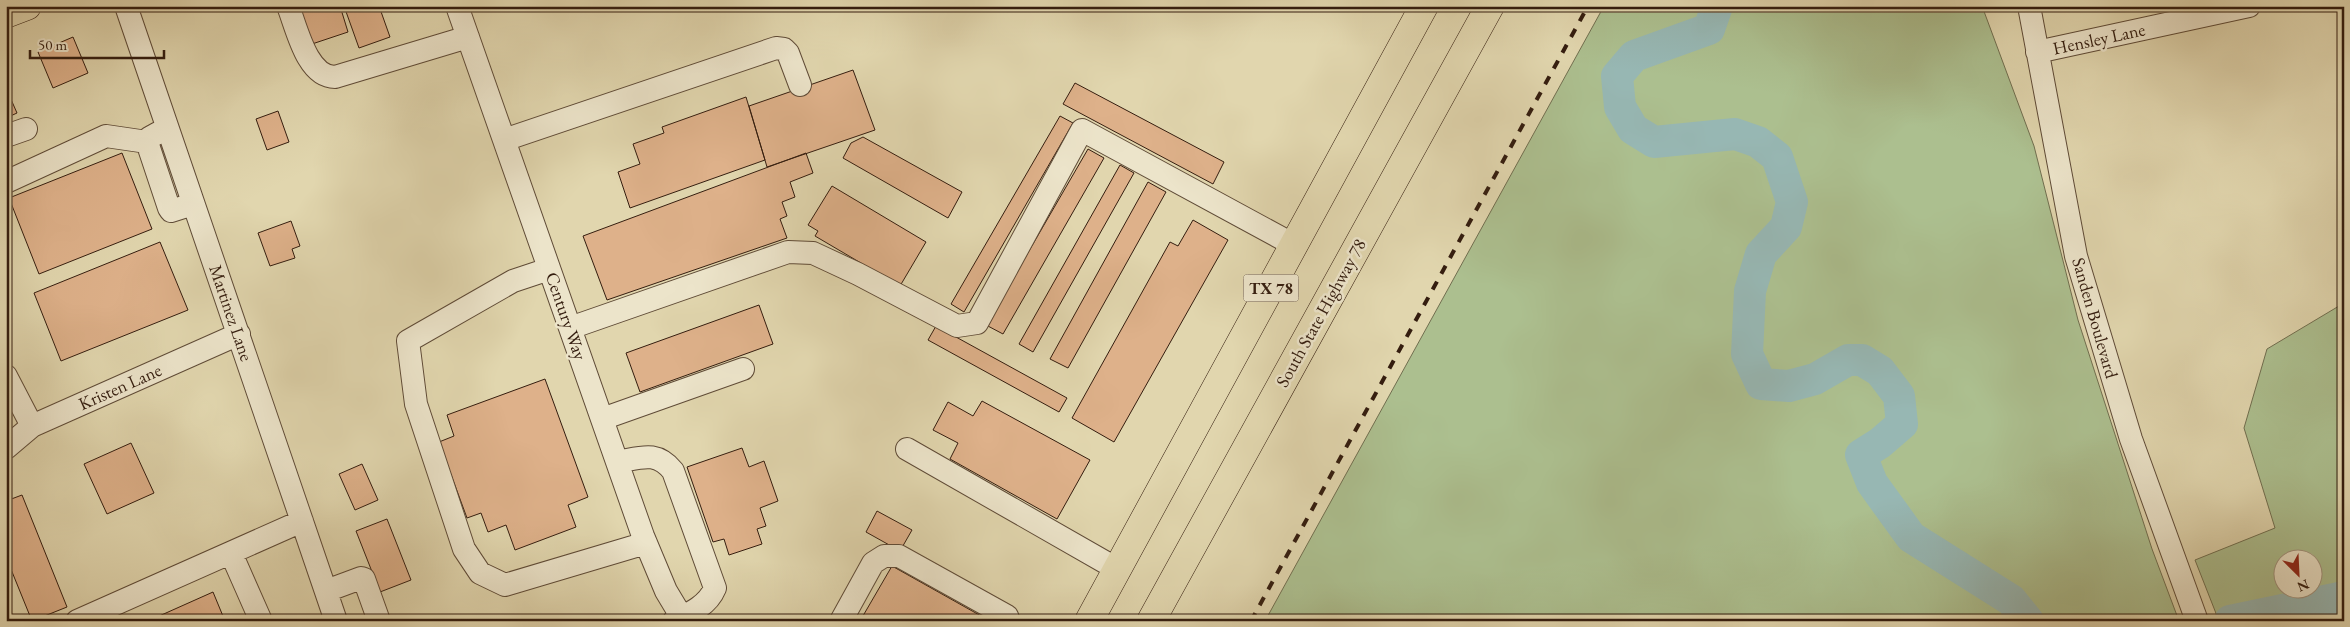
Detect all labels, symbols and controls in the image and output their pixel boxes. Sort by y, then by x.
street label: Hensley Lane [2051,17,2147,60]
scale bar [30,28,164,60]
text: 50 m [38,35,67,54]
street label: South State Highway 78 [1270,234,1371,391]
street label: Sanden Boulevard [2067,255,2124,382]
street label: Martinez Lane [204,262,259,364]
street label: Century Way [541,269,592,363]
road number: TX 78 [1244,274,1298,302]
street label: Kristen Lane [75,358,165,415]
north arrow [2272,550,2322,600]
text: N [2294,575,2312,597]

